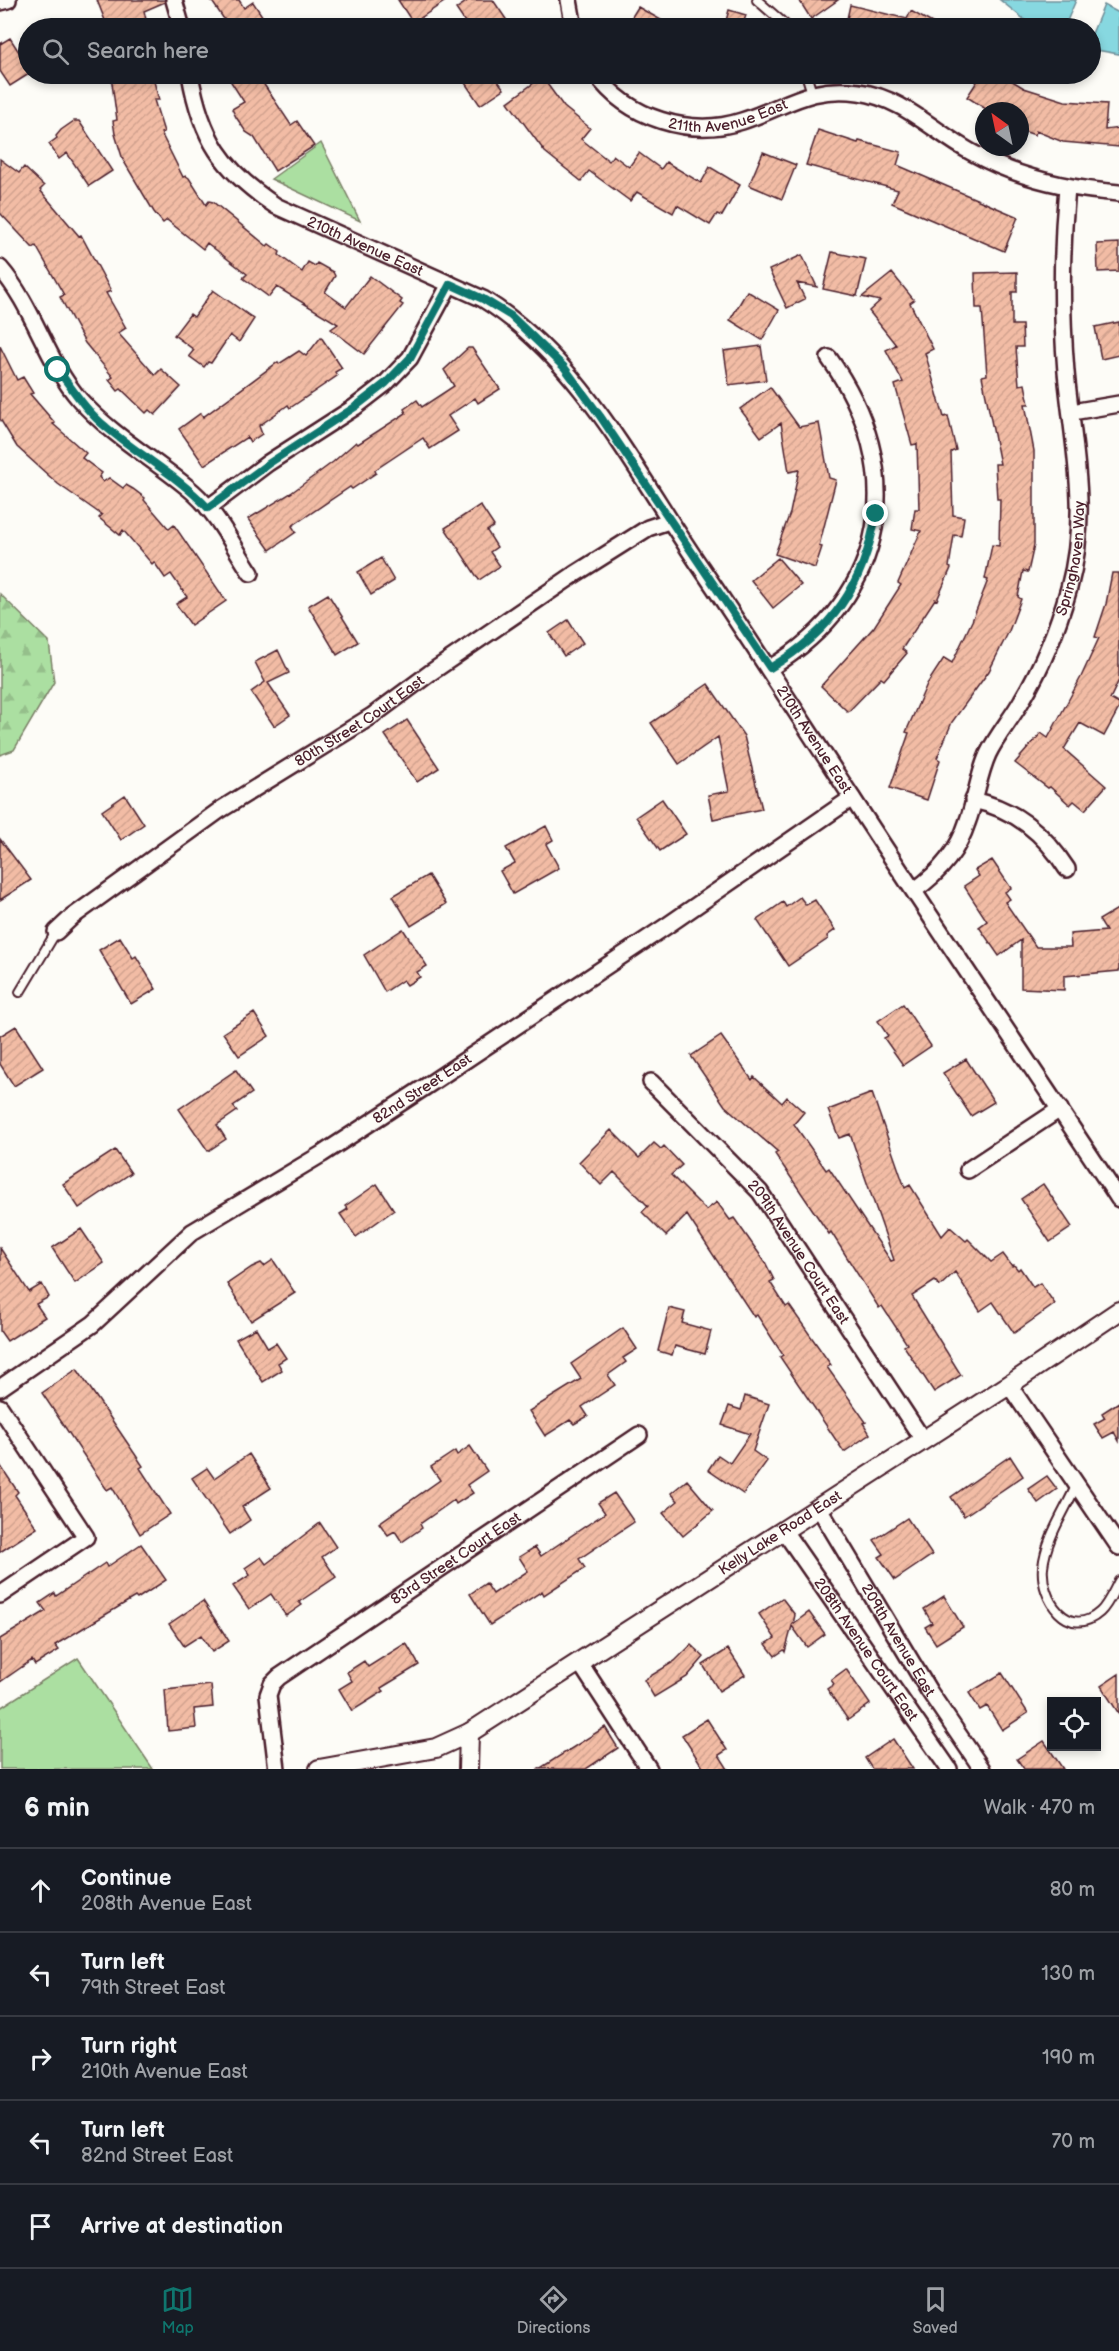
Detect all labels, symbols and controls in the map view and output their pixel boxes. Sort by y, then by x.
search box [18,18,1101,84]
icon: search [39,35,72,68]
text: Search here [87,38,209,65]
street label: 211th Avenue East [666,95,791,137]
north arrow [975,102,1029,156]
street label: 210th Avenue East [304,212,426,281]
route start [44,356,70,382]
route end [862,500,888,526]
street label: Springhaven Way [1052,500,1089,618]
street label: 80th Street Court East [291,671,429,771]
street label: 210th Avenue East [772,682,856,798]
street label: 82nd Street East [369,1050,475,1128]
street label: 209th Avenue Court East [743,1176,853,1328]
street label: Kelly Lake Road East [715,1486,846,1580]
street label: 83rd Street Court East [387,1508,525,1609]
street label: 208th Avenue Court East [809,1574,922,1725]
street label: 209th Avenue East [857,1580,939,1701]
map controls [1047,1697,1101,1751]
button: locate [1047,1697,1101,1751]
text: 6 min [24,1793,90,1824]
text: Walk · 470 m [984,1796,1095,1820]
text: Continue [81,1865,171,1892]
icon: ahead [24,1874,57,1907]
text: 80 m [1050,1878,1095,1902]
text: 208th Avenue East [81,1892,252,1916]
text: Turn left [81,1949,165,1976]
icon: left [24,1958,57,1991]
text: 130 m [1041,1962,1095,1986]
text: 79th Street East [81,1976,225,2000]
text: Turn right [81,2033,177,2060]
icon: right [24,2042,57,2075]
text: 190 m [1042,2046,1095,2070]
text: 210th Avenue East [81,2060,248,2084]
text: Turn left [81,2117,165,2144]
icon: left [24,2126,57,2159]
text: 70 m [1051,2130,1095,2154]
text: 82nd Street East [81,2144,233,2168]
icon: arrive [24,2210,57,2243]
text: Arrive at destination [81,2213,283,2240]
tab: Map [161,2283,194,2338]
tab: Directions [517,2283,590,2338]
tab: Saved [913,2283,958,2338]

